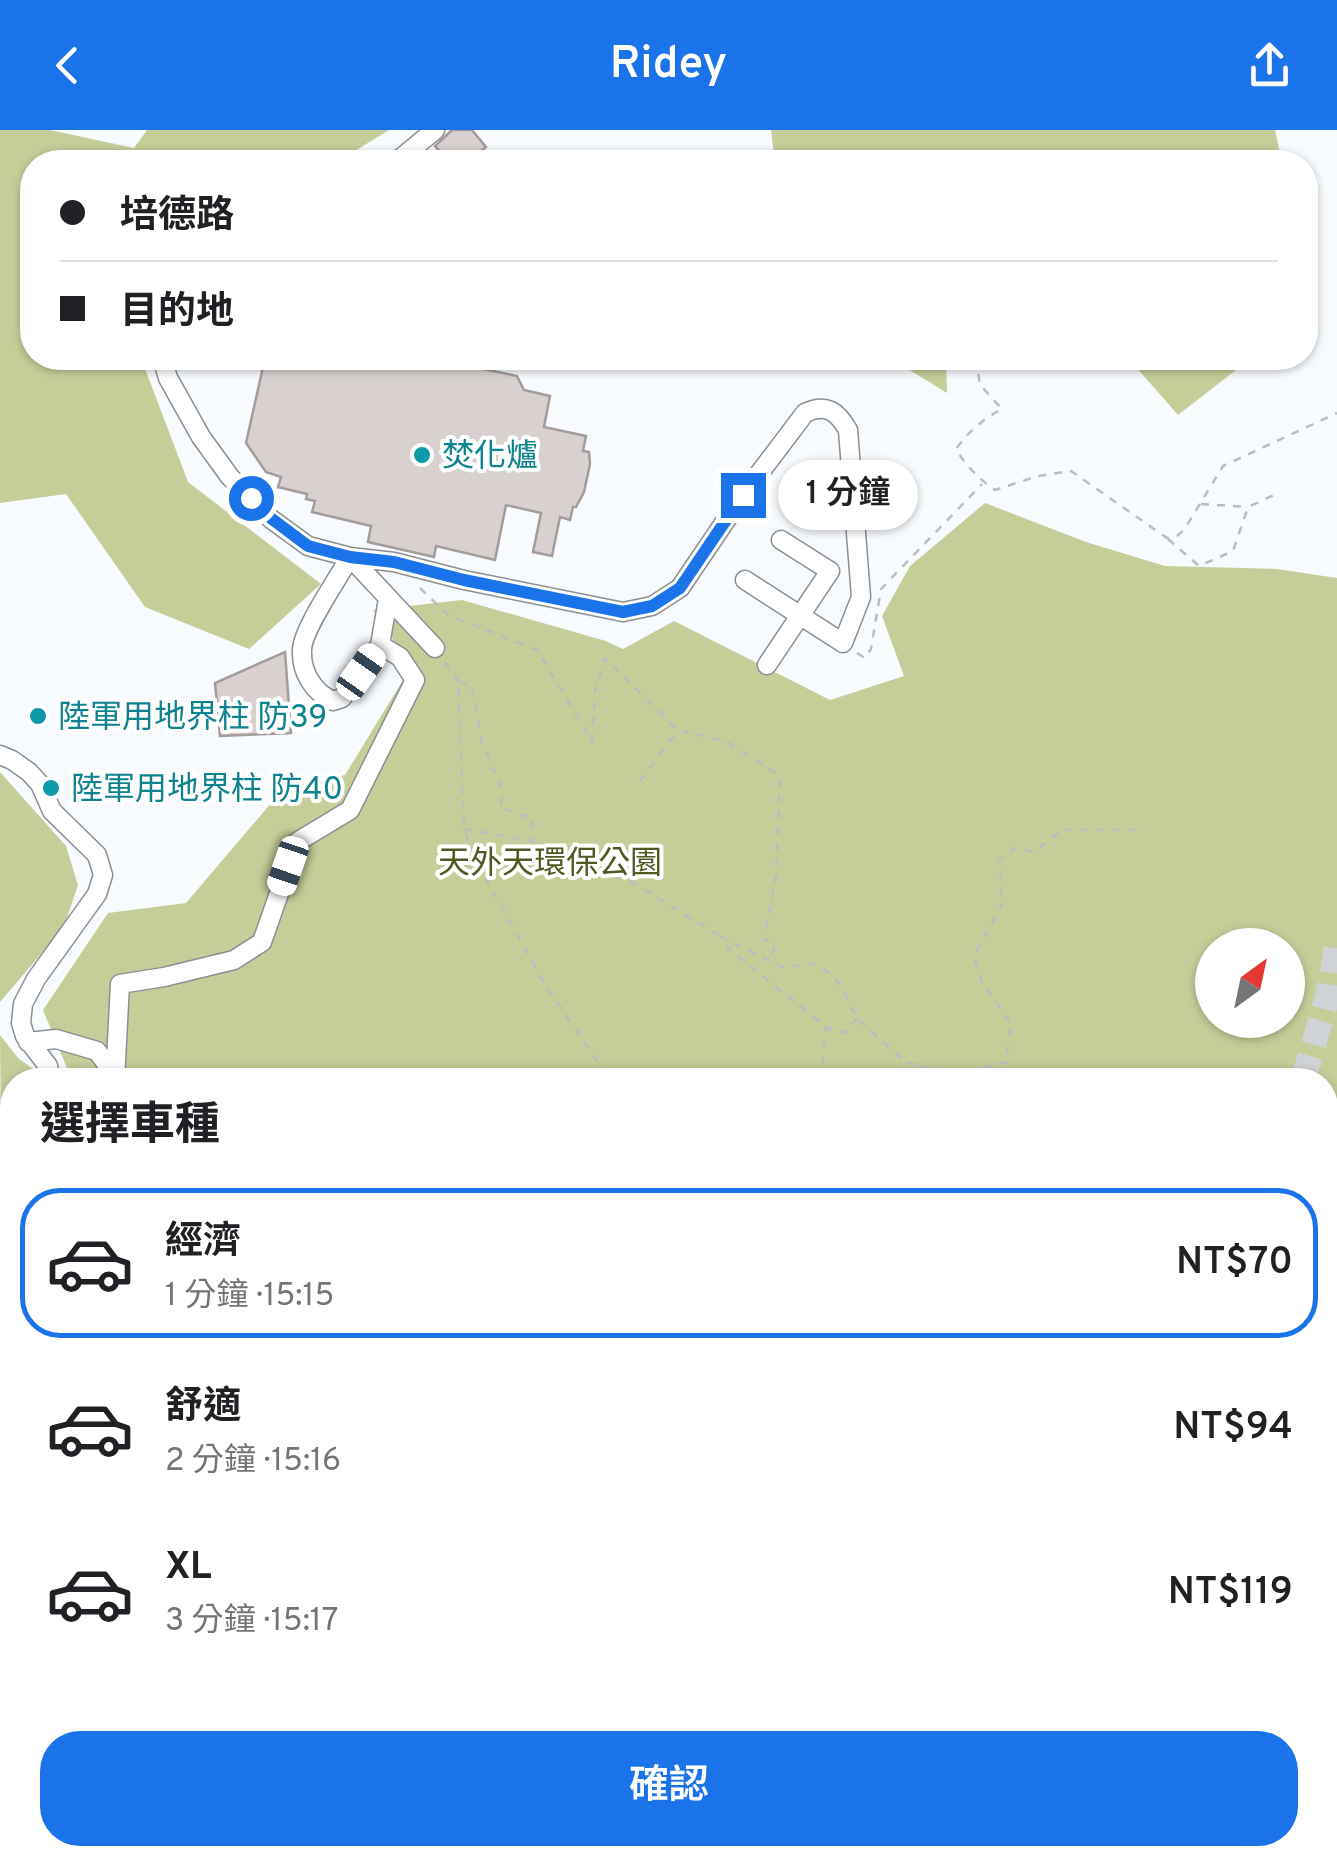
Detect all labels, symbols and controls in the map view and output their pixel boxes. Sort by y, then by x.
text: Ridey [610,37,727,94]
icon: back [40,38,95,93]
icon: share [1242,38,1297,93]
text: 培德路 [120,193,234,242]
text: 目的地 [120,289,234,338]
place label: 焚化爐 [442,438,538,478]
marker: 焚化爐 [411,444,433,466]
callout: 1 分鐘 [778,460,918,530]
route end [721,473,766,518]
text: 1 分鐘 [806,475,890,515]
route start [229,476,274,521]
car [332,639,390,705]
place label: 陸軍用地界柱 防39 [58,699,327,739]
marker: 陸軍用地界柱 防39 [27,705,49,727]
place label: 陸軍用地界柱 防40 [71,771,343,811]
marker: 陸軍用地界柱 防40 [40,777,62,799]
car [264,833,312,899]
park label: 天外天環保公園 [438,845,662,885]
north arrow [1195,928,1305,1038]
map controls [1195,928,1305,1038]
text: 選擇車種 [40,1099,220,1156]
icon: car [45,1218,135,1308]
text: 經濟 [165,1219,241,1268]
text: NT$70 [1176,1239,1293,1288]
text: 1 分鐘 · 15:15 [165,1277,334,1317]
icon: car [45,1383,135,1473]
text: 舒適 [165,1384,241,1433]
text: NT$94 [1173,1404,1293,1453]
text: 2 分鐘 · 15:16 [165,1442,341,1482]
text: XL [165,1544,212,1593]
icon: car [45,1548,135,1638]
text: NT$119 [1168,1569,1293,1618]
text: 3 分鐘 · 15:17 [165,1602,338,1642]
button: 確認 [40,1731,1298,1846]

